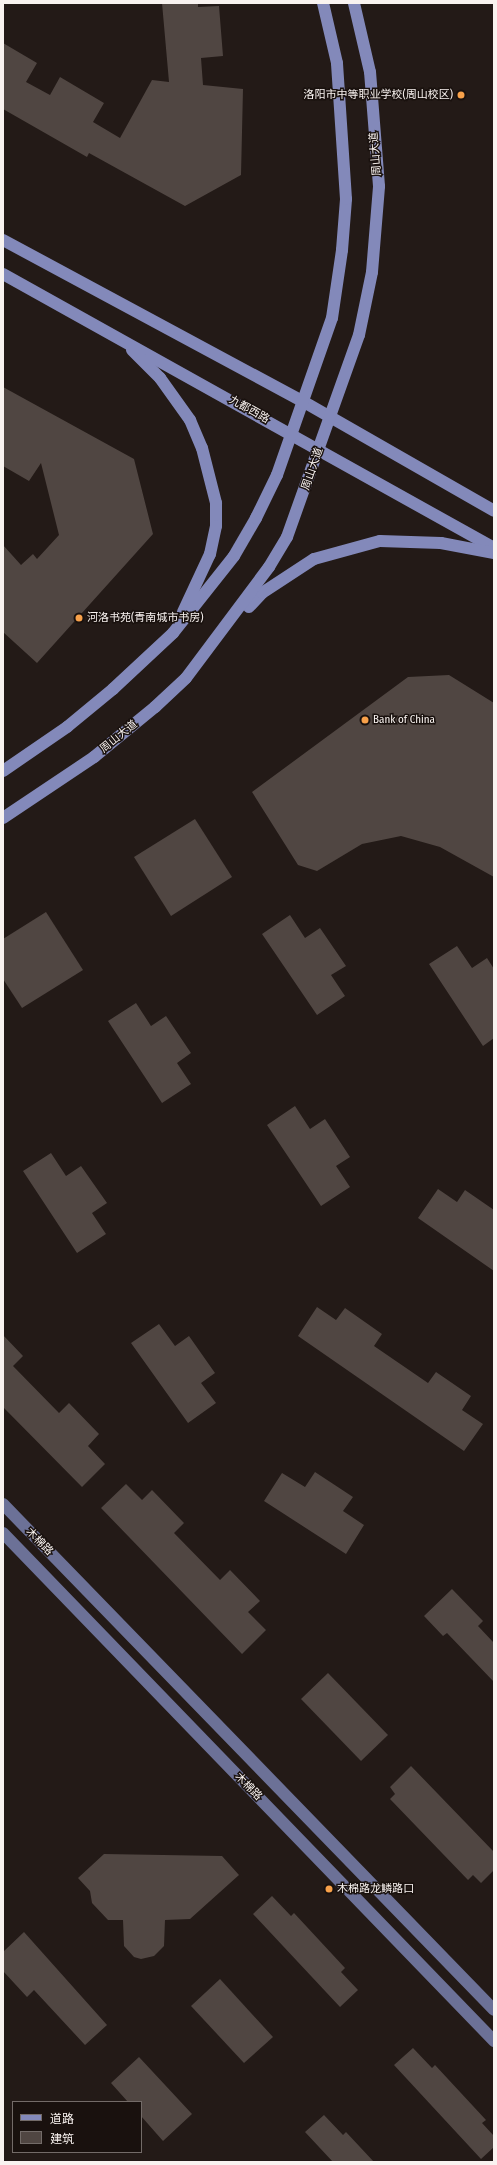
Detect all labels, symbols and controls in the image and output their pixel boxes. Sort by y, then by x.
place label: 洛阳市中等职业学校(周山校区) [304,88,453,102]
marker: 洛阳市中等职业学校(周山校区) [456,90,466,100]
street label: 周山大道 [368,132,384,176]
street label: 九都西路 [227,394,271,426]
street label: 周山大道 [300,446,326,492]
place label: 河洛书苑(青南城市书房) [87,611,203,625]
marker: 河洛书苑(青南城市书房) [74,613,84,623]
place label: Bank of China [373,713,435,727]
marker: Bank of China [360,715,370,725]
street label: 周山大道 [98,718,140,756]
street label: 木棉路 [23,1526,55,1558]
street label: 木棉路 [232,1771,264,1803]
place label: 木棉路龙鳞路口 [337,1882,414,1896]
marker: 木棉路龙鳞路口 [324,1884,334,1894]
legend [12,2101,142,2153]
text: 道路 [50,2112,74,2126]
text: 建筑 [50,2132,74,2146]

